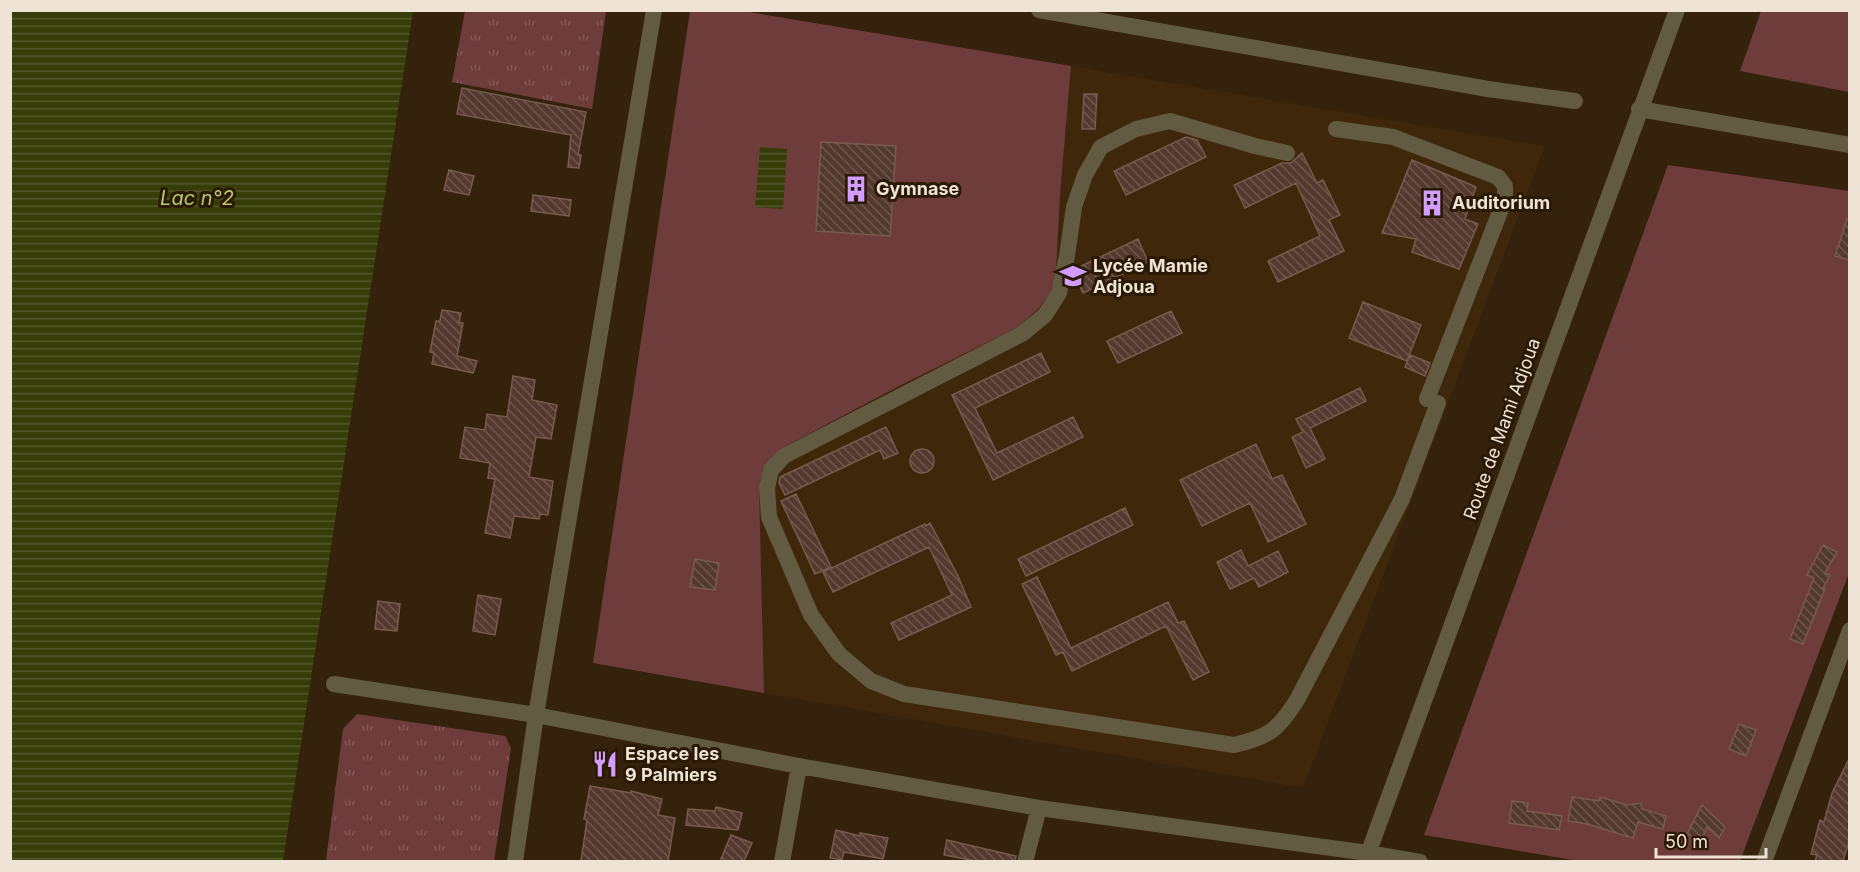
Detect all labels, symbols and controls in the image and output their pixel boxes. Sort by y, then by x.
building icon: Gymnase [841,174,871,204]
place label: Gymnase [876,178,960,199]
water label: Lac n°2 [160,186,234,210]
building icon: Auditorium [1417,188,1447,218]
place label: Auditorium [1452,192,1550,213]
place label: Lycée Mamie Adjoua [1093,255,1208,297]
school or university icon: Lycée Mamie Adjoua [1058,261,1088,291]
street label: Route de Mami Adjoua [1459,335,1544,522]
place label: Espace les 9 Palmiers [625,743,719,785]
restaurant icon: Espace les 9 Palmiers [590,749,620,779]
scale bar [1656,821,1766,859]
text: 50 m [1665,831,1708,852]

